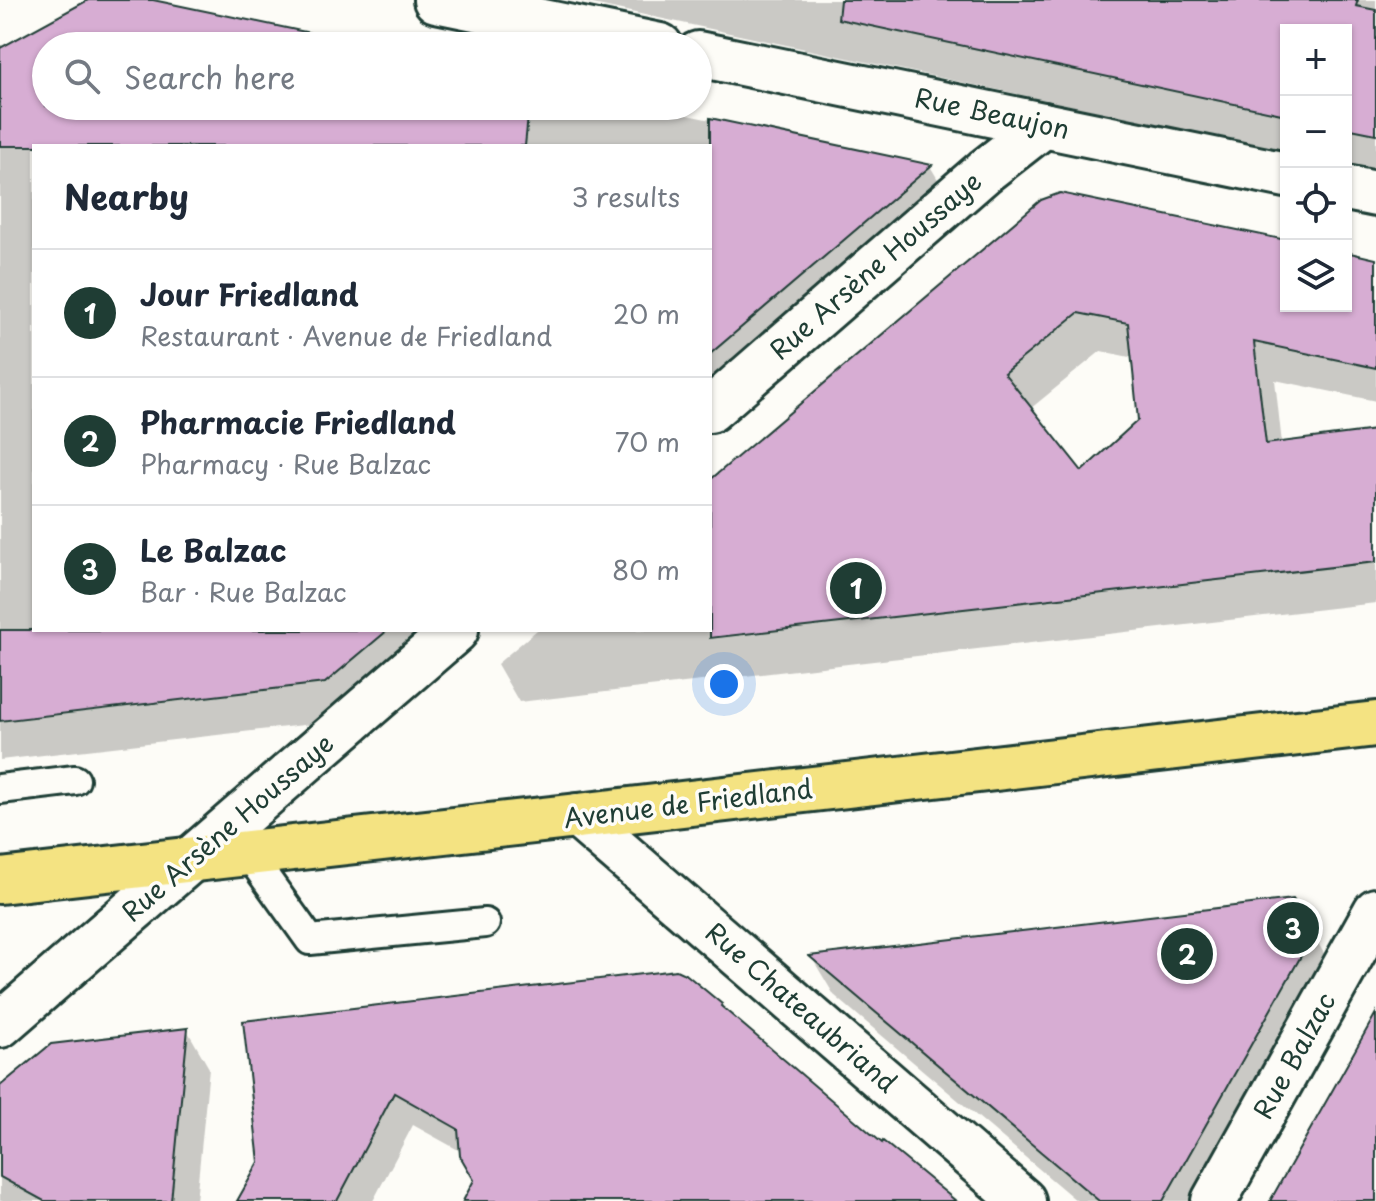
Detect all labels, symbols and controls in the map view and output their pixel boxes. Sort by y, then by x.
map controls [1280,24,1352,312]
button: + [1280,24,1352,96]
search box [32,32,712,120]
icon: search [60,54,104,98]
text: Search here [124,54,296,99]
street label: Rue Beaujon [911,77,1073,148]
button: − [1280,96,1352,168]
street label: Rue Arsène Houssaye [761,162,989,368]
button: locate [1280,168,1352,240]
text: Nearby [64,170,189,222]
text: 3 results [572,177,680,216]
button: layers [1280,240,1352,312]
text: Jour Friedland [140,271,359,316]
text: 1 [84,294,96,333]
text: 20 m [613,294,680,333]
text: Restaurant · Avenue de Friedland [140,316,552,355]
text: Pharmacie Friedland [140,399,456,444]
text: 2 [81,422,99,461]
text: 70 m [615,422,680,461]
text: Pharmacy · Rue Balzac [140,444,431,483]
text: Le Balzac [140,527,287,572]
text: 3 [81,550,99,589]
text: 80 m [612,550,680,589]
pin: 1 [830,558,882,618]
text: Bar · Rue Balzac [140,572,347,611]
your location [704,664,744,704]
street label: Rue Arsène Houssaye [113,724,341,930]
street label: Avenue de Friedland [561,768,814,837]
pin: 3 [1267,898,1319,958]
street label: Rue Chateaubriand [698,913,906,1101]
pin: 2 [1161,924,1213,984]
street label: Rue Balzac [1243,985,1345,1126]

